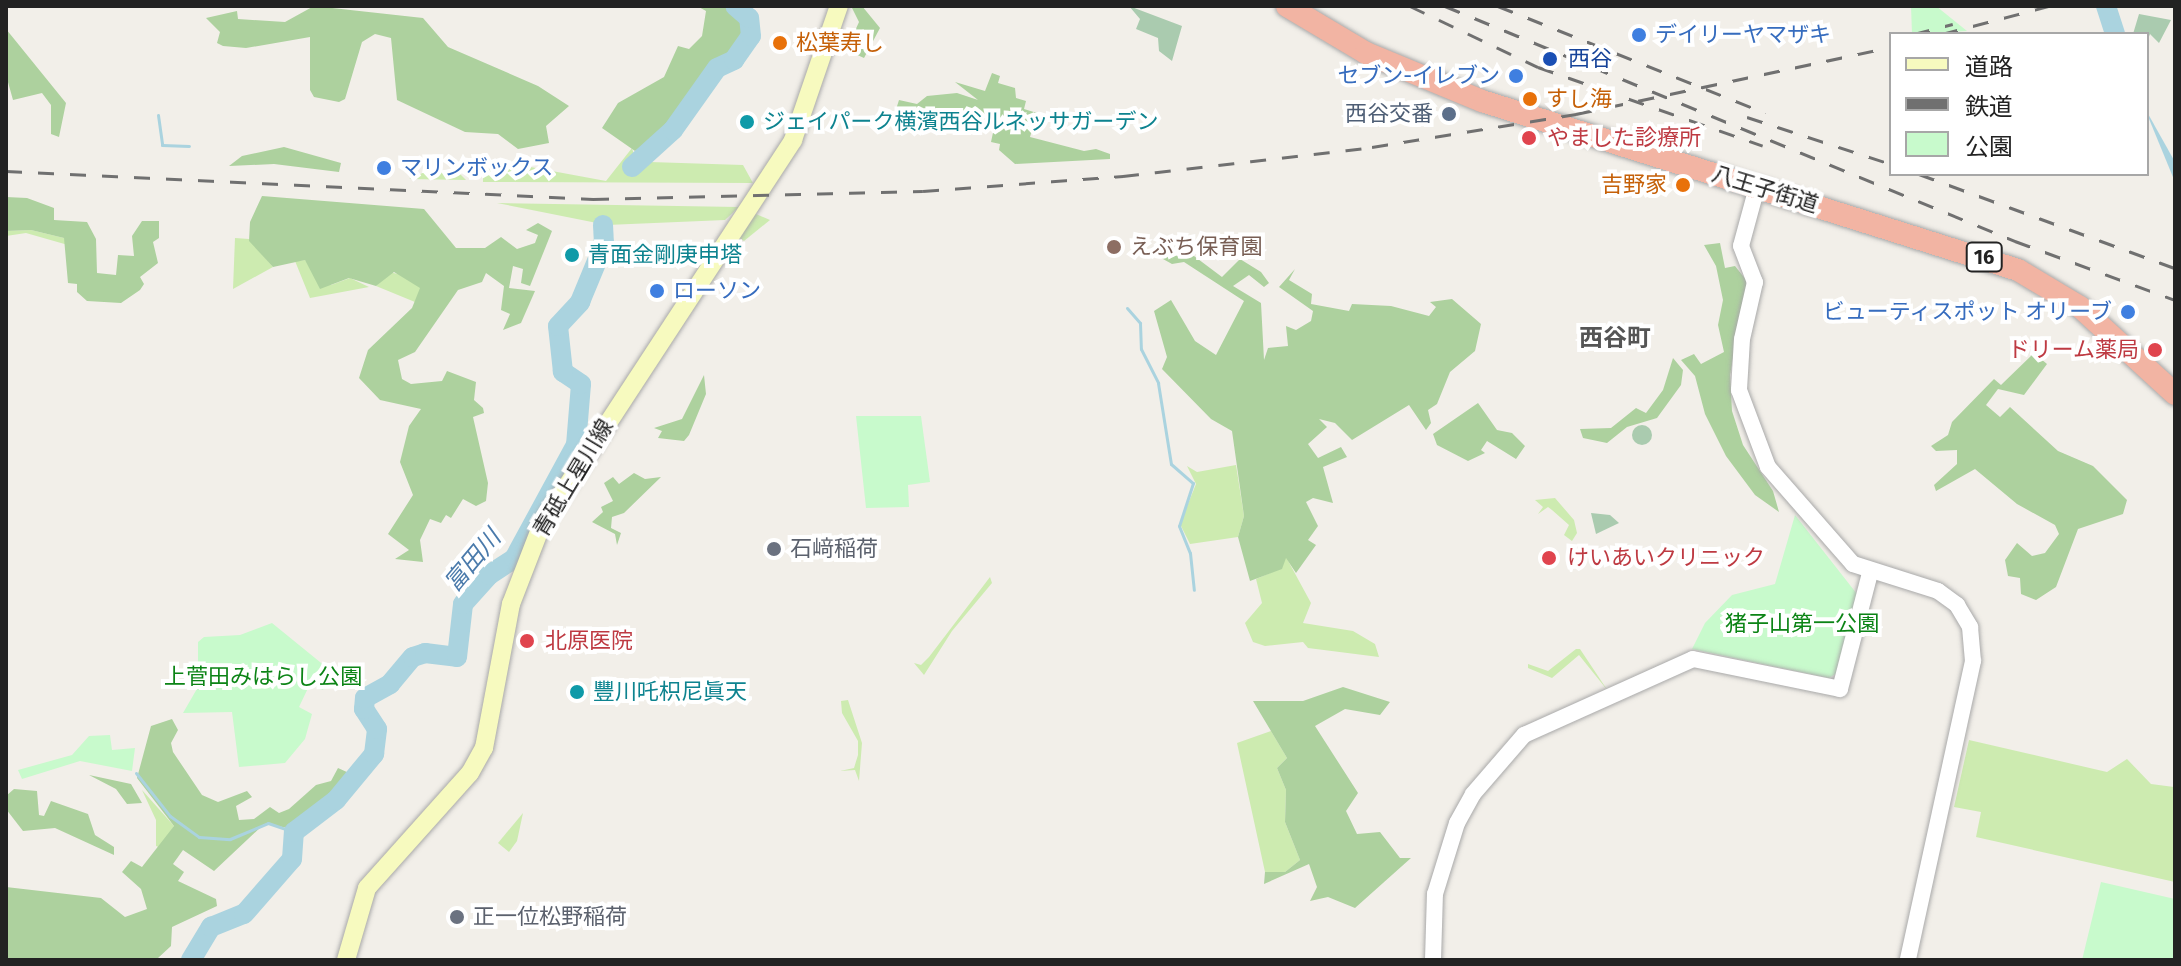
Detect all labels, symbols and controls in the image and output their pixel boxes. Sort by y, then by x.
place label: デイリーヤマザキ [1655,22,1831,48]
marker: デイリーヤマザキ [1630,26,1648,44]
place label: 松葉寿し [796,30,884,56]
legend [1889,32,2149,176]
marker: 松葉寿し [771,34,789,52]
place label: 西谷 [1568,46,1612,72]
marker: 西谷 [1539,48,1561,70]
text: 道路 [1965,53,2013,81]
place label: セブン-イレブン [1337,63,1500,89]
marker: セブン-イレブン [1507,67,1525,85]
place label: すし海 [1546,86,1612,112]
marker: すし海 [1521,90,1539,108]
text: 鉄道 [1965,93,2013,121]
place label: 西谷交番 [1345,101,1433,127]
marker: 西谷交番 [1440,105,1458,123]
place label: ジェイパーク横濱西谷ルネッサガーデン [763,109,1159,135]
marker: ジェイパーク横濱西谷ルネッサガーデン [738,113,756,131]
place label: やました診療所 [1547,125,1701,151]
marker: やました診療所 [1518,127,1540,149]
text: 公園 [1965,133,2013,161]
place label: マリンボックス [400,155,554,181]
marker: マリンボックス [375,159,393,177]
street label: 八王子街道 [1709,160,1821,218]
place label: 吉野家 [1601,172,1667,198]
marker: 吉野家 [1674,176,1692,194]
place label: えぶち保育園 [1130,234,1262,260]
marker: えぶち保育園 [1105,238,1123,256]
road number: 16 [1964,241,2004,273]
place label: 青面金剛庚申塔 [588,242,742,268]
marker: 青面金剛庚申塔 [563,246,581,264]
place label: ローソン [673,278,761,304]
marker: ローソン [648,282,666,300]
place label: ビューティスポット オリーブ [1820,299,2112,325]
marker: ビューティスポット オリーブ [2119,303,2137,321]
district label: 西谷町 [1579,325,1651,353]
place label: ドリーム薬局 [2007,337,2139,363]
marker: ドリーム薬局 [2146,341,2164,359]
street label: 青砥上星川線 [528,415,618,541]
water label: 富田川 [439,524,507,598]
place label: 石﨑稲荷 [790,536,878,562]
marker: 石﨑稲荷 [765,540,783,558]
place label: けいあいクリニック [1567,545,1765,571]
marker: けいあいクリニック [1538,547,1560,569]
park label: 猪子山第一公園 [1725,611,1879,637]
place label: 北原医院 [545,628,633,654]
marker: 北原医院 [516,630,538,652]
park label: 上菅田みはらし公園 [164,664,362,690]
place label: 豐川吒枳尼眞天 [593,679,747,705]
marker: 豐川吒枳尼眞天 [568,683,586,701]
place label: 正一位松野稲荷 [473,904,627,930]
marker: 正一位松野稲荷 [448,908,466,926]

